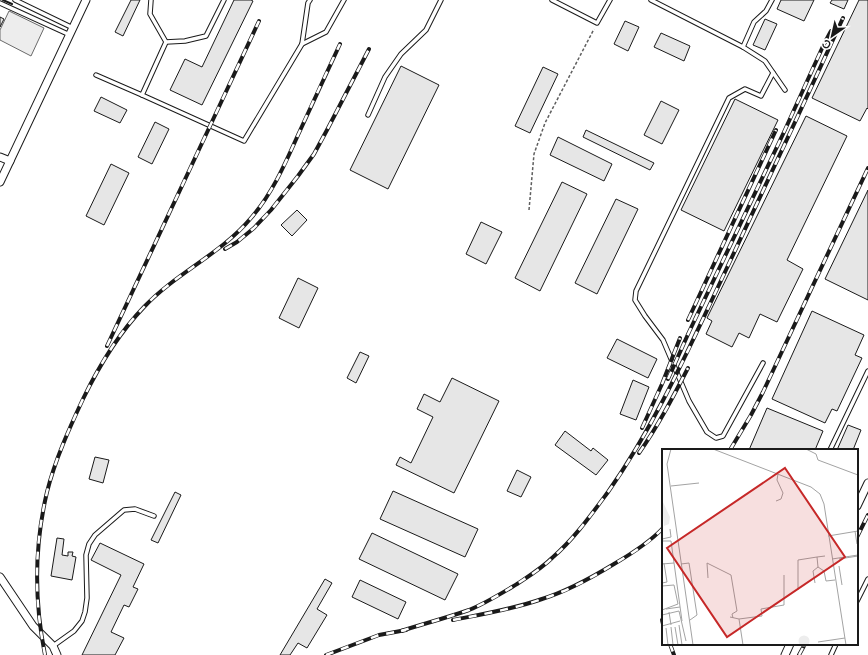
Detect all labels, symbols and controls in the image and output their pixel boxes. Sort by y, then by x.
north arrow [812,16,852,56]
text: С [819,36,834,53]
inset map [662,449,858,645]

